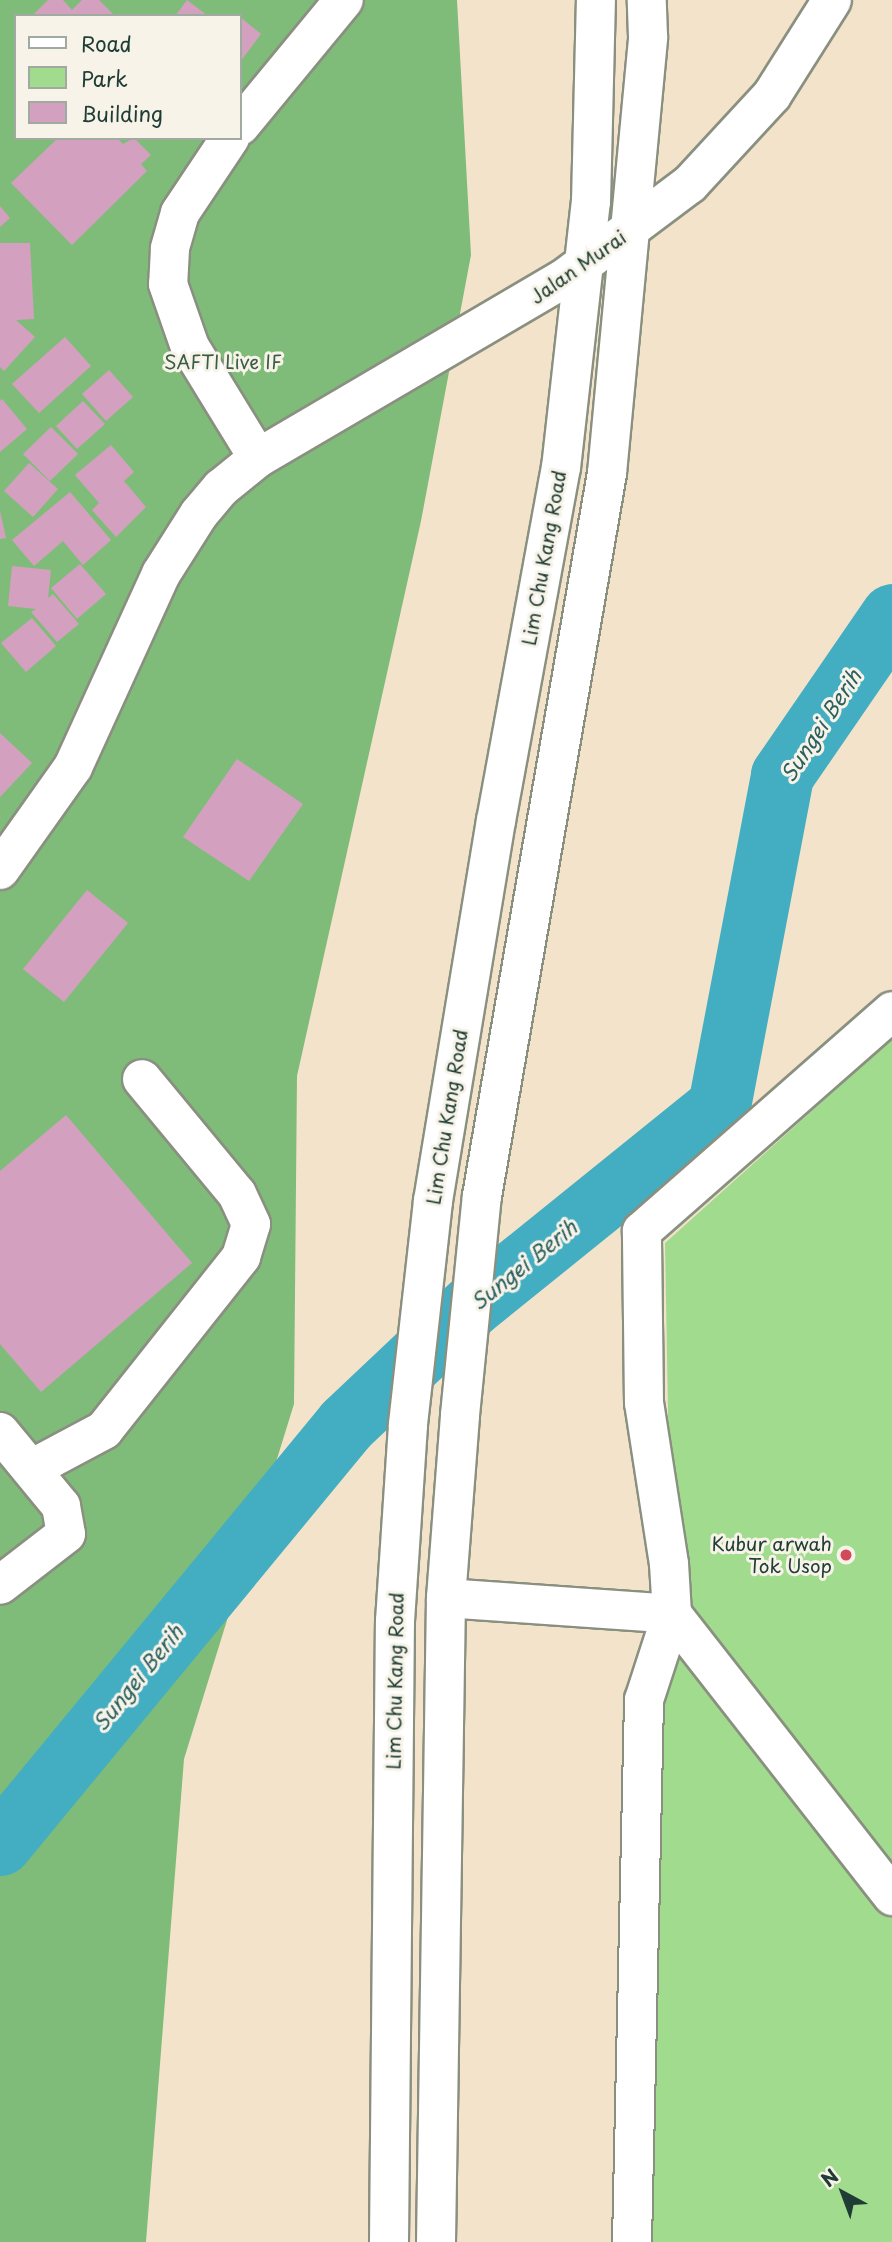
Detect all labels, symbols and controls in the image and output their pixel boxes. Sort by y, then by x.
legend [14,14,242,140]
text: Road [81,27,132,59]
text: Park [81,62,128,94]
text: Building [81,97,163,129]
street label: Jalan Murai [525,225,631,309]
park label: SAFTI Live IF [163,351,283,373]
street label: Lim Chu Kang Road [517,468,571,648]
water label: Sungei Berih [775,664,865,786]
street label: Lim Chu Kang Road [422,1026,472,1208]
water label: Sungei Berih [465,1214,581,1314]
place label: Kubur arwah Tok Usop [713,1533,832,1577]
marker: Kubur arwah Tok Usop [838,1547,854,1563]
street label: Lim Chu Kang Road [382,1591,408,1771]
water label: Sungei Berih [87,1619,187,1735]
north arrow [808,2158,878,2228]
text: N [814,2162,844,2193]

